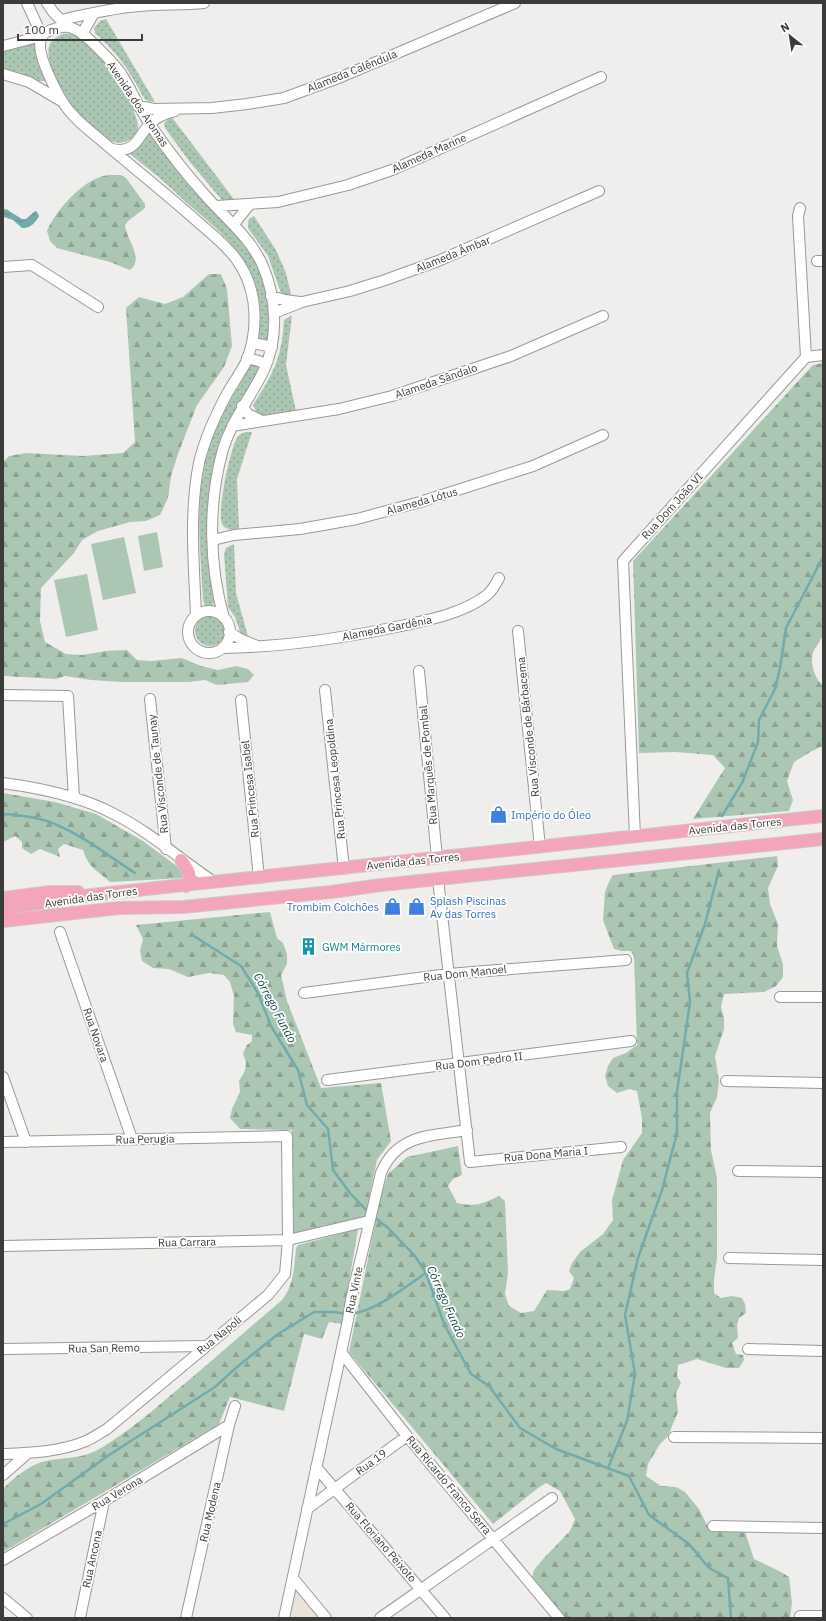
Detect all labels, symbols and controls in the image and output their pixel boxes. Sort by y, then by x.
scale bar [18,16,142,42]
north arrow [770,16,810,56]
text: N [778,19,792,35]
text: 100 m [24,22,59,37]
street label: Alameda Calêndula [305,47,399,95]
street label: Avenida dos Aromas [104,58,172,150]
street label: Alameda Marine [389,130,469,176]
street label: Alameda Âmbar [414,233,492,275]
street label: Alameda Sândalo [393,360,479,402]
street label: Rua Dom João VI [638,470,706,542]
street label: Alameda Lótus [385,484,459,518]
street label: Alameda Gardênia [341,612,433,644]
street label: Rua Visconde de Bárbacema [514,656,542,798]
street label: Rua Marquês de Pombal [416,705,440,825]
street label: Rua Visconde de Taunay [145,713,171,834]
street label: Rua Princesa Leopoldina [322,718,348,840]
street label: Rua Princesa Isabel [238,740,262,838]
shop icon: Império do Óleo [488,805,508,825]
place label: Império do Óleo [511,808,591,822]
street label: Avenida das Torres [688,814,782,838]
street label: Avenida das Torres [366,849,460,873]
street label: Avenida das Torres [44,884,138,910]
place label: Splash Piscinas Av das Torres [430,894,506,921]
shop icon: Trombim Colchões [382,897,402,917]
shop icon: Splash Piscinas Av das Torres [407,897,427,917]
place label: Trombim Colchões [287,900,379,914]
building icon: GWM Mármores [299,937,319,957]
place label: GWM Mármores [322,940,401,954]
street label: Rua Dom Manoel [423,962,507,984]
water label: Córrego Fundo [251,970,300,1046]
street label: Rua Novara [80,1006,112,1064]
street label: Rua Dom Pedro II [435,1049,523,1073]
street label: Rua Perugia [115,1131,175,1147]
street label: Rua Dona Maria I [503,1143,589,1165]
street label: Rua Carrara [158,1234,216,1250]
water label: Córrego Fundo [424,1263,469,1341]
street label: Rua Vinte [342,1265,366,1315]
street label: Rua Napoli [194,1313,244,1357]
street label: Rua San Remo [68,1340,140,1356]
street label: Rua Ricardo Franco Serra [404,1433,495,1537]
street label: Rua 19 [353,1446,389,1478]
street label: Rua Verona [89,1472,145,1514]
street label: Rua Modena [196,1480,224,1543]
street label: Rua Floriano Peixoto [342,1499,420,1585]
street label: Rua Ancona [79,1529,105,1589]

